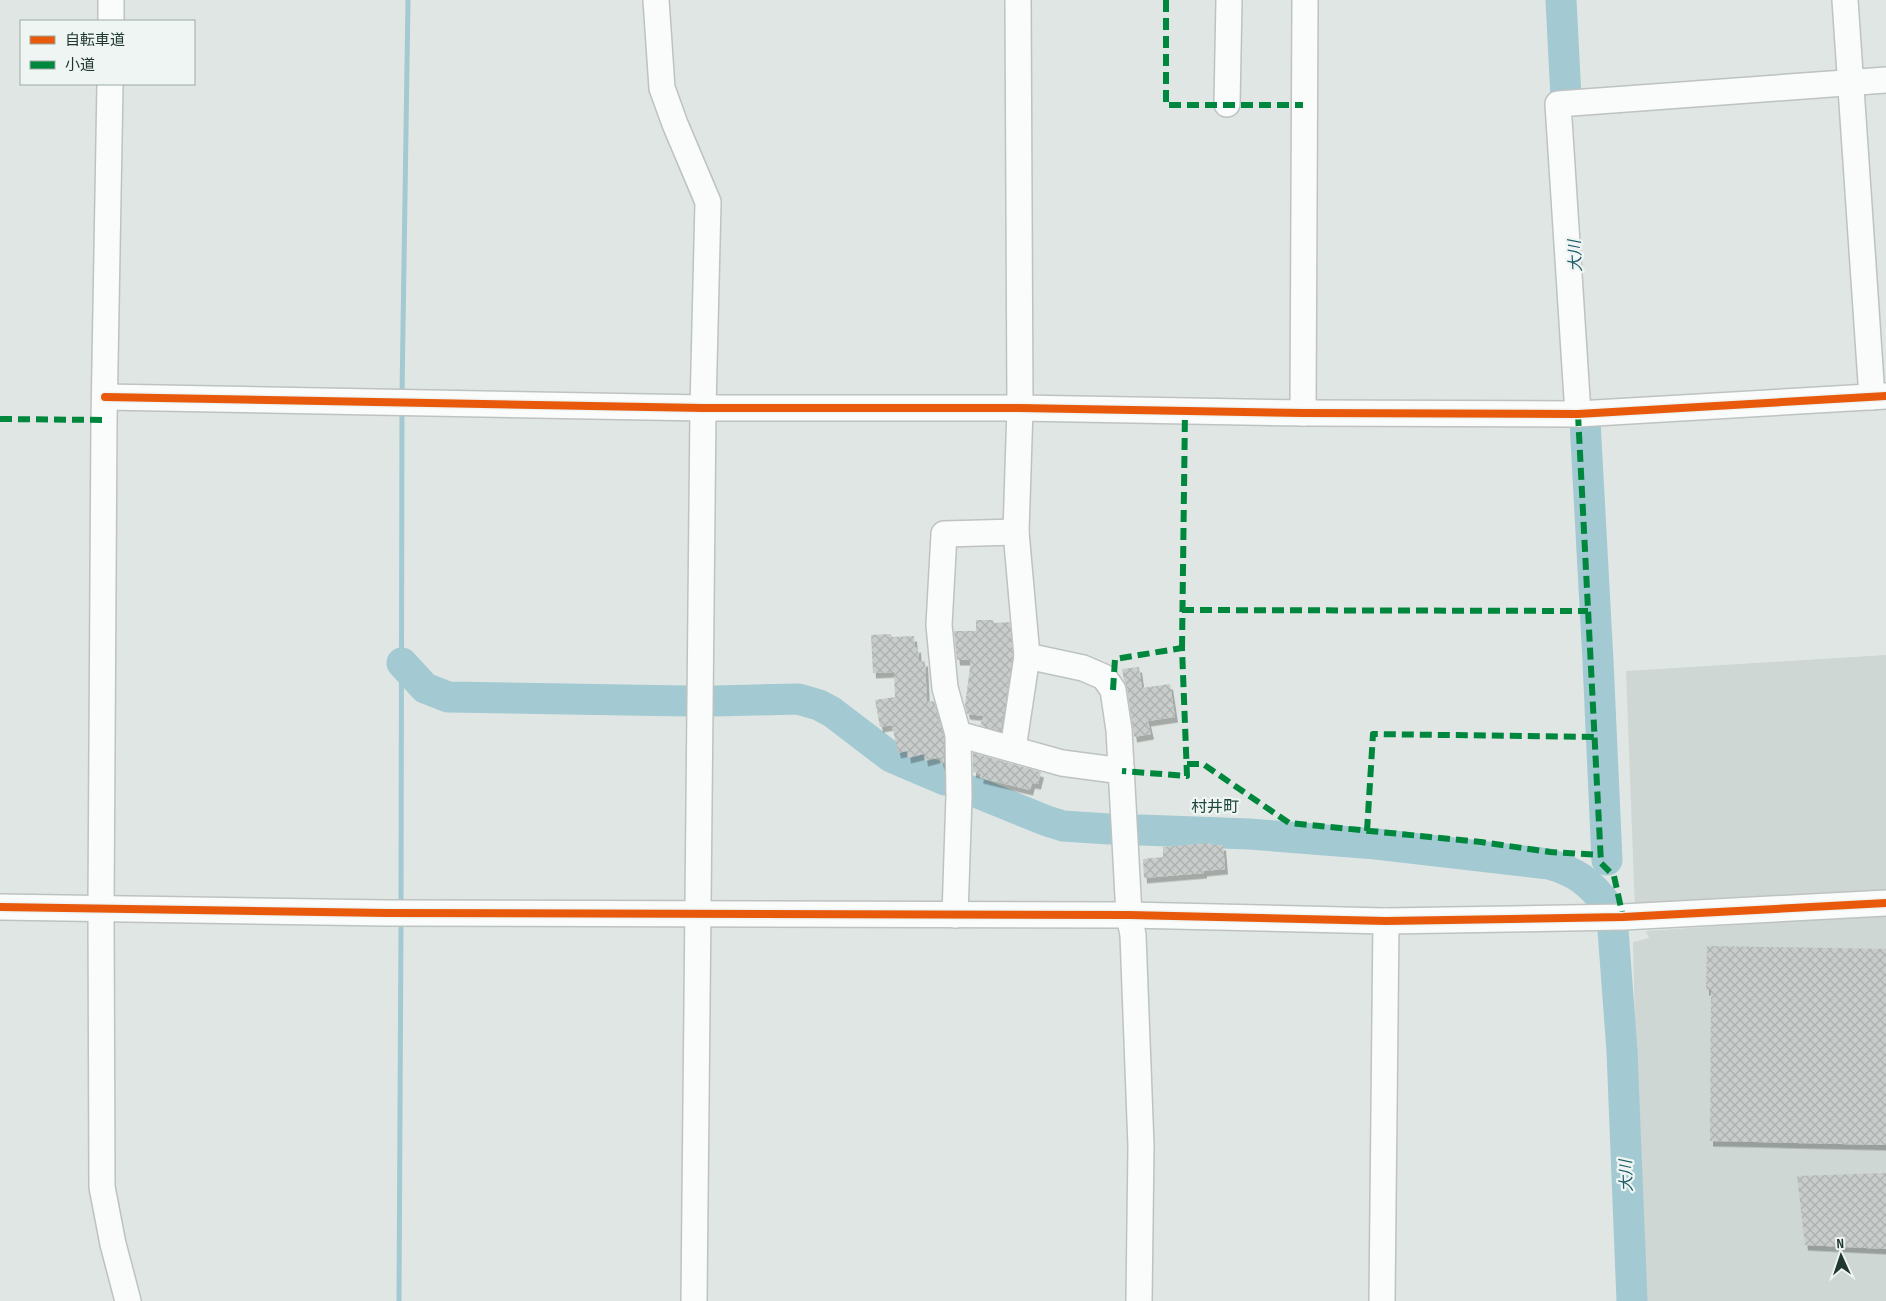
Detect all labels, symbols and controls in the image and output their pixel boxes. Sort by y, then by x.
legend [20,20,195,85]
text: 自転車道 [65,31,125,50]
text: 小道 [65,56,95,75]
water label: 大川 [1566,238,1586,272]
district label: 村井町 [1191,798,1239,817]
water label: 大川 [1617,1158,1637,1192]
north arrow [1816,1231,1866,1281]
text: N [1836,1235,1845,1252]

